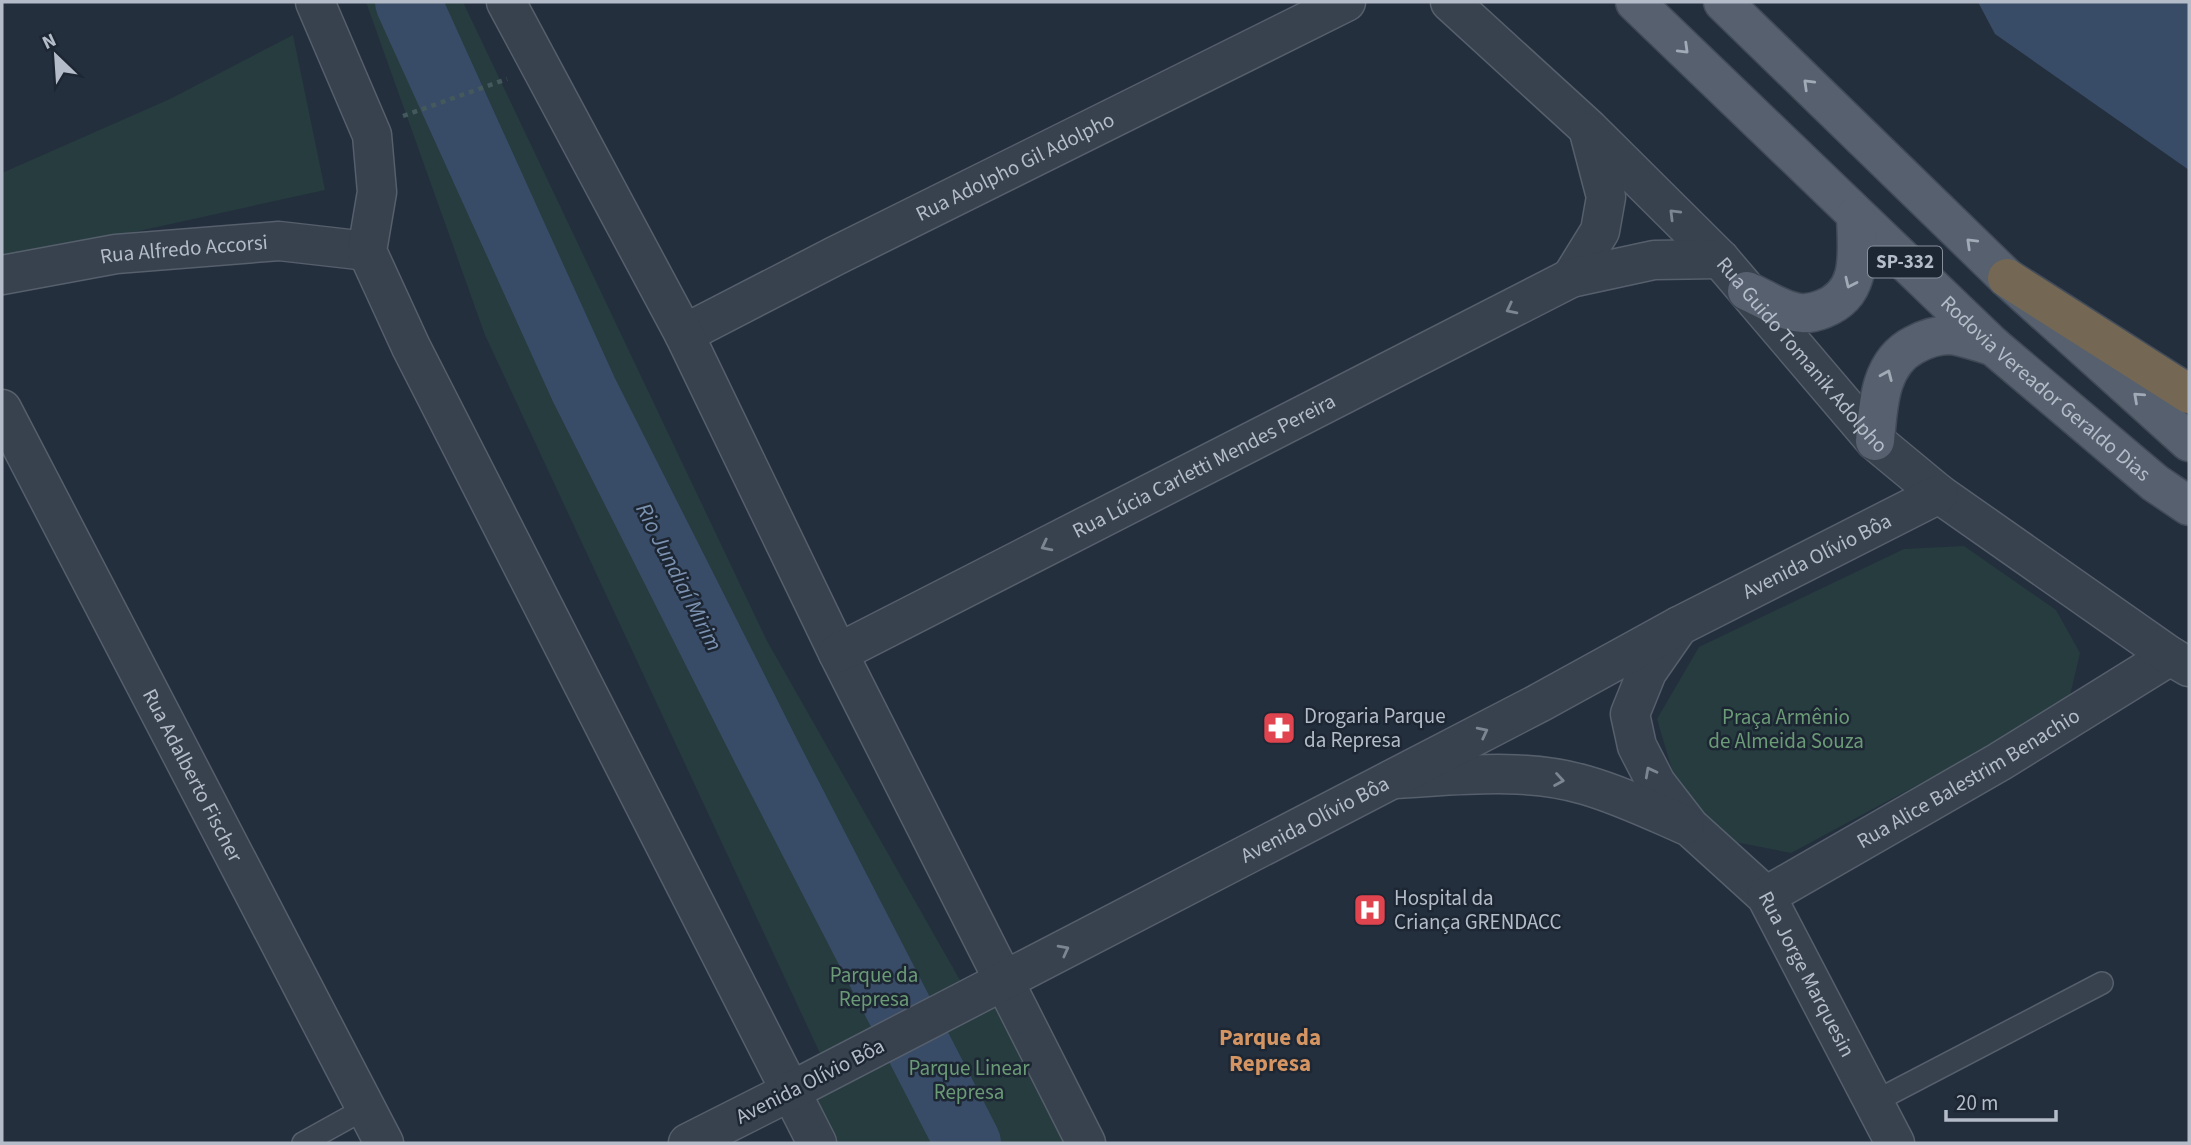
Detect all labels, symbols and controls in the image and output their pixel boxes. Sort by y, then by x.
north arrow [21,21,91,91]
text: N [38,27,61,57]
one-way arrow [1675,41,1688,54]
one-way arrow [1803,79,1816,92]
street label: Rua Adolpho Gil Adolpho [910,104,1120,229]
one-way arrow [1669,209,1682,222]
street label: Rua Alfredo Accorsi [98,227,269,272]
one-way arrow [1966,238,1979,251]
road number: SP-332 [1868,246,1942,278]
street label: Rua Guido Tomanik Adolpho [1709,250,1894,460]
one-way arrow [1845,276,1859,288]
street label: Rodovia Vereador Geraldo Dias [1934,288,2157,488]
one-way arrow [1505,301,1518,315]
one-way arrow [1879,370,1893,382]
street label: Rua Lúcia Carletti Mendes Pereira [1067,386,1341,546]
one-way arrow [2133,393,2146,405]
water label: Rio Jundiaí Mirim [627,497,731,657]
street label: Avenida Olívio Bôa [1737,506,1897,606]
one-way arrow [1041,538,1053,552]
street label: Rua Adalberto Fischer [135,683,251,868]
street label: Rua Alice Balestrim Benachio [1851,700,2086,856]
place label: Drogaria Parque da Represa [1304,701,1446,755]
park label: Praça Armênio de Almeida Souza [1708,702,1864,756]
pharmacy icon: Drogaria Parque da Represa [1260,709,1298,747]
one-way arrow [1476,727,1489,740]
one-way arrow [1645,767,1659,779]
street label: Avenida Olívio Bôa [1235,768,1394,870]
one-way arrow [1553,772,1564,787]
place label: Hospital da Criança GRENDACC [1394,883,1562,937]
street label: Rua Jorge Marquesin [1751,886,1863,1062]
hospital icon: Hospital da Criança GRENDACC [1351,891,1389,929]
one-way arrow [1057,945,1069,958]
park label: Parque da Represa [830,960,918,1014]
district label: Parque da Represa [1219,1021,1321,1080]
street label: Avenida Olívio Bôa [730,1031,890,1131]
park label: Parque Linear Represa [908,1053,1030,1107]
scale bar [1946,1078,2056,1122]
text: 20 m [1956,1088,1998,1118]

